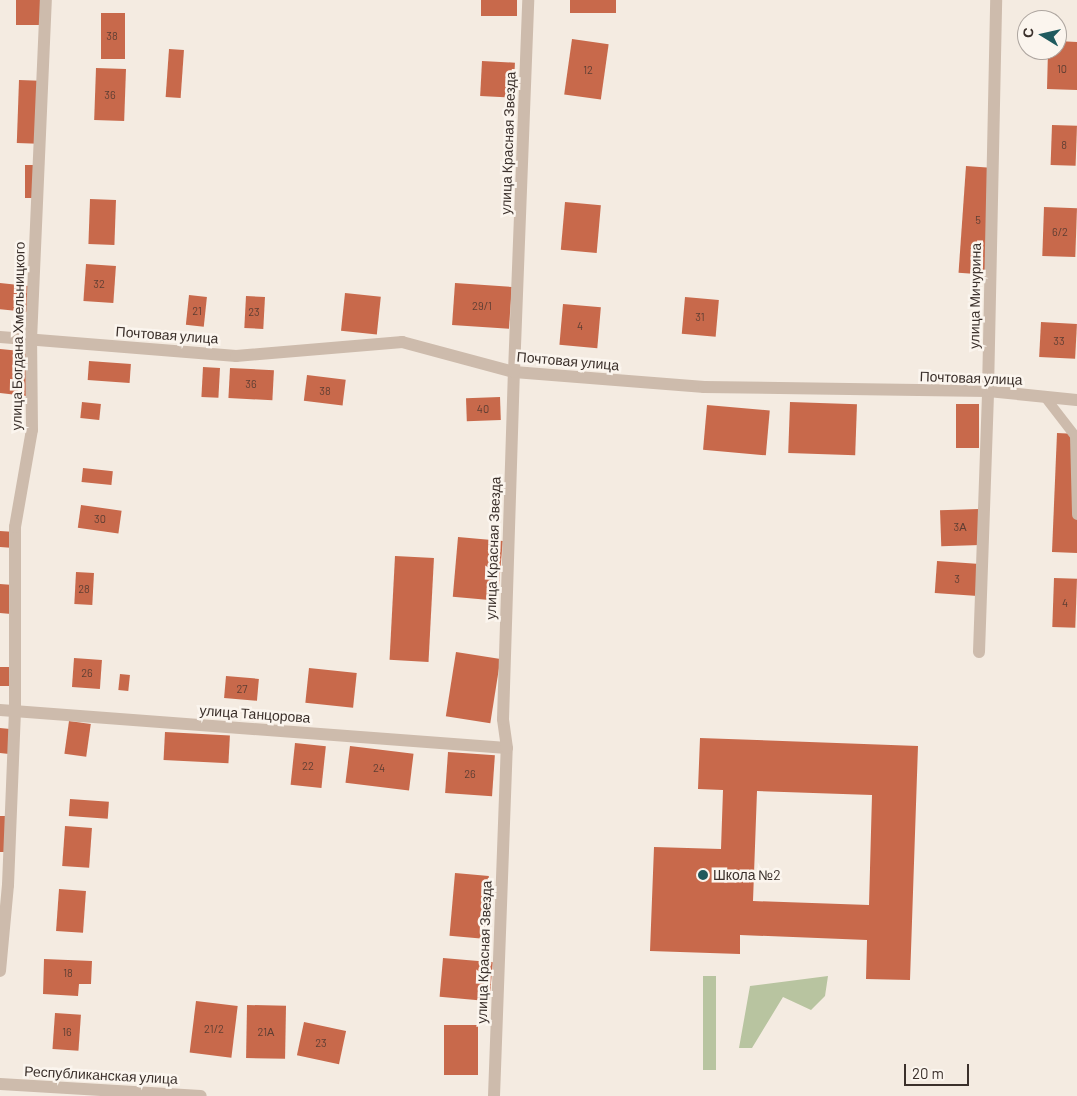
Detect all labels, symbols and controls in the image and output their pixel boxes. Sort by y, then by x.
north arrow [1017,10,1067,60]
text: С [1018,26,1037,39]
house number: 38 [106,29,118,43]
house number: 10 [1057,62,1067,76]
house number: 12 [583,63,593,77]
street label: улица Красная Звезда [497,71,519,215]
house number: 36 [104,88,116,102]
house number: 8 [1061,138,1067,152]
house number: 5 [975,213,981,227]
house number: 6/2 [1052,225,1068,239]
street label: улица Богдана Хмельницкого [8,241,28,431]
street label: улица Мичурина [966,243,984,349]
house number: 32 [93,277,105,291]
house number: 29/1 [472,299,492,313]
house number: 21 [192,304,202,318]
house number: 23 [248,305,260,319]
house number: 31 [695,310,705,324]
house number: 4 [577,319,583,333]
street label: Почтовая улица [115,323,219,347]
house number: 33 [1053,334,1065,348]
street label: Почтовая улица [516,348,620,374]
street label: Почтовая улица [919,368,1023,388]
house number: 36 [245,377,257,391]
house number: 38 [319,384,331,398]
house number: 40 [477,402,489,416]
street label: улица Красная Звезда [482,476,504,620]
house number: 30 [94,512,106,526]
house number: 3А [953,520,967,534]
house number: 3 [954,572,960,586]
house number: 28 [78,582,90,596]
house number: 4 [1062,596,1068,610]
house number: 26 [81,666,93,680]
house number: 27 [236,682,248,696]
street label: улица Танцорова [199,702,311,726]
house number: 22 [302,759,314,773]
house number: 24 [373,761,385,775]
house number: 26 [464,767,476,781]
place label: Школа №2 [713,867,781,883]
marker: Школа №2 [697,869,709,881]
street label: улица Красная Звезда [473,880,495,1024]
house number: 18 [63,966,73,980]
house number: 21/2 [204,1022,224,1036]
house number: 16 [62,1025,72,1039]
house number: 21А [258,1025,274,1039]
house number: 23 [315,1036,327,1050]
scale bar [907,1054,972,1086]
street label: Республиканская улица [24,1063,178,1087]
text: 20 m [912,1064,944,1082]

